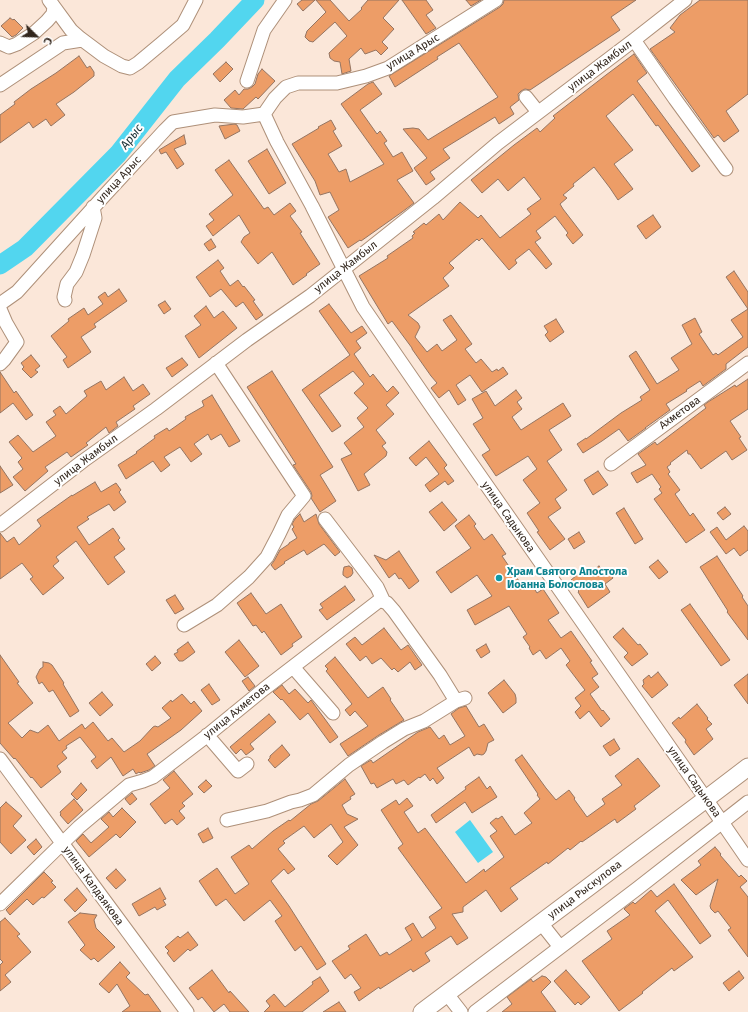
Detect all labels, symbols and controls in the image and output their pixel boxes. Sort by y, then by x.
north arrow [16,16,56,56]
street label: улица Арыс [384,31,442,73]
text: С [40,35,55,46]
street label: улица Жамбыл [565,38,635,94]
water label: Арыс [118,122,146,152]
street label: улица Арыс [94,154,144,206]
street label: улица Жамбыл [312,238,380,296]
street label: Ахметова [657,394,703,432]
street label: улица Жамбыл [51,432,121,488]
street label: улица Садыкова [479,479,537,555]
place label: Храм Святого Апостола Иоанна Болослова [507,565,627,591]
marker: Храм Святого Апостола Иоанна Болослова [494,573,504,583]
street label: улица Ахметова [201,680,273,742]
street label: улица Садыкова [665,744,723,820]
street label: улица Калдаякова [60,844,126,928]
street label: улица Рыскулова [546,858,624,922]

